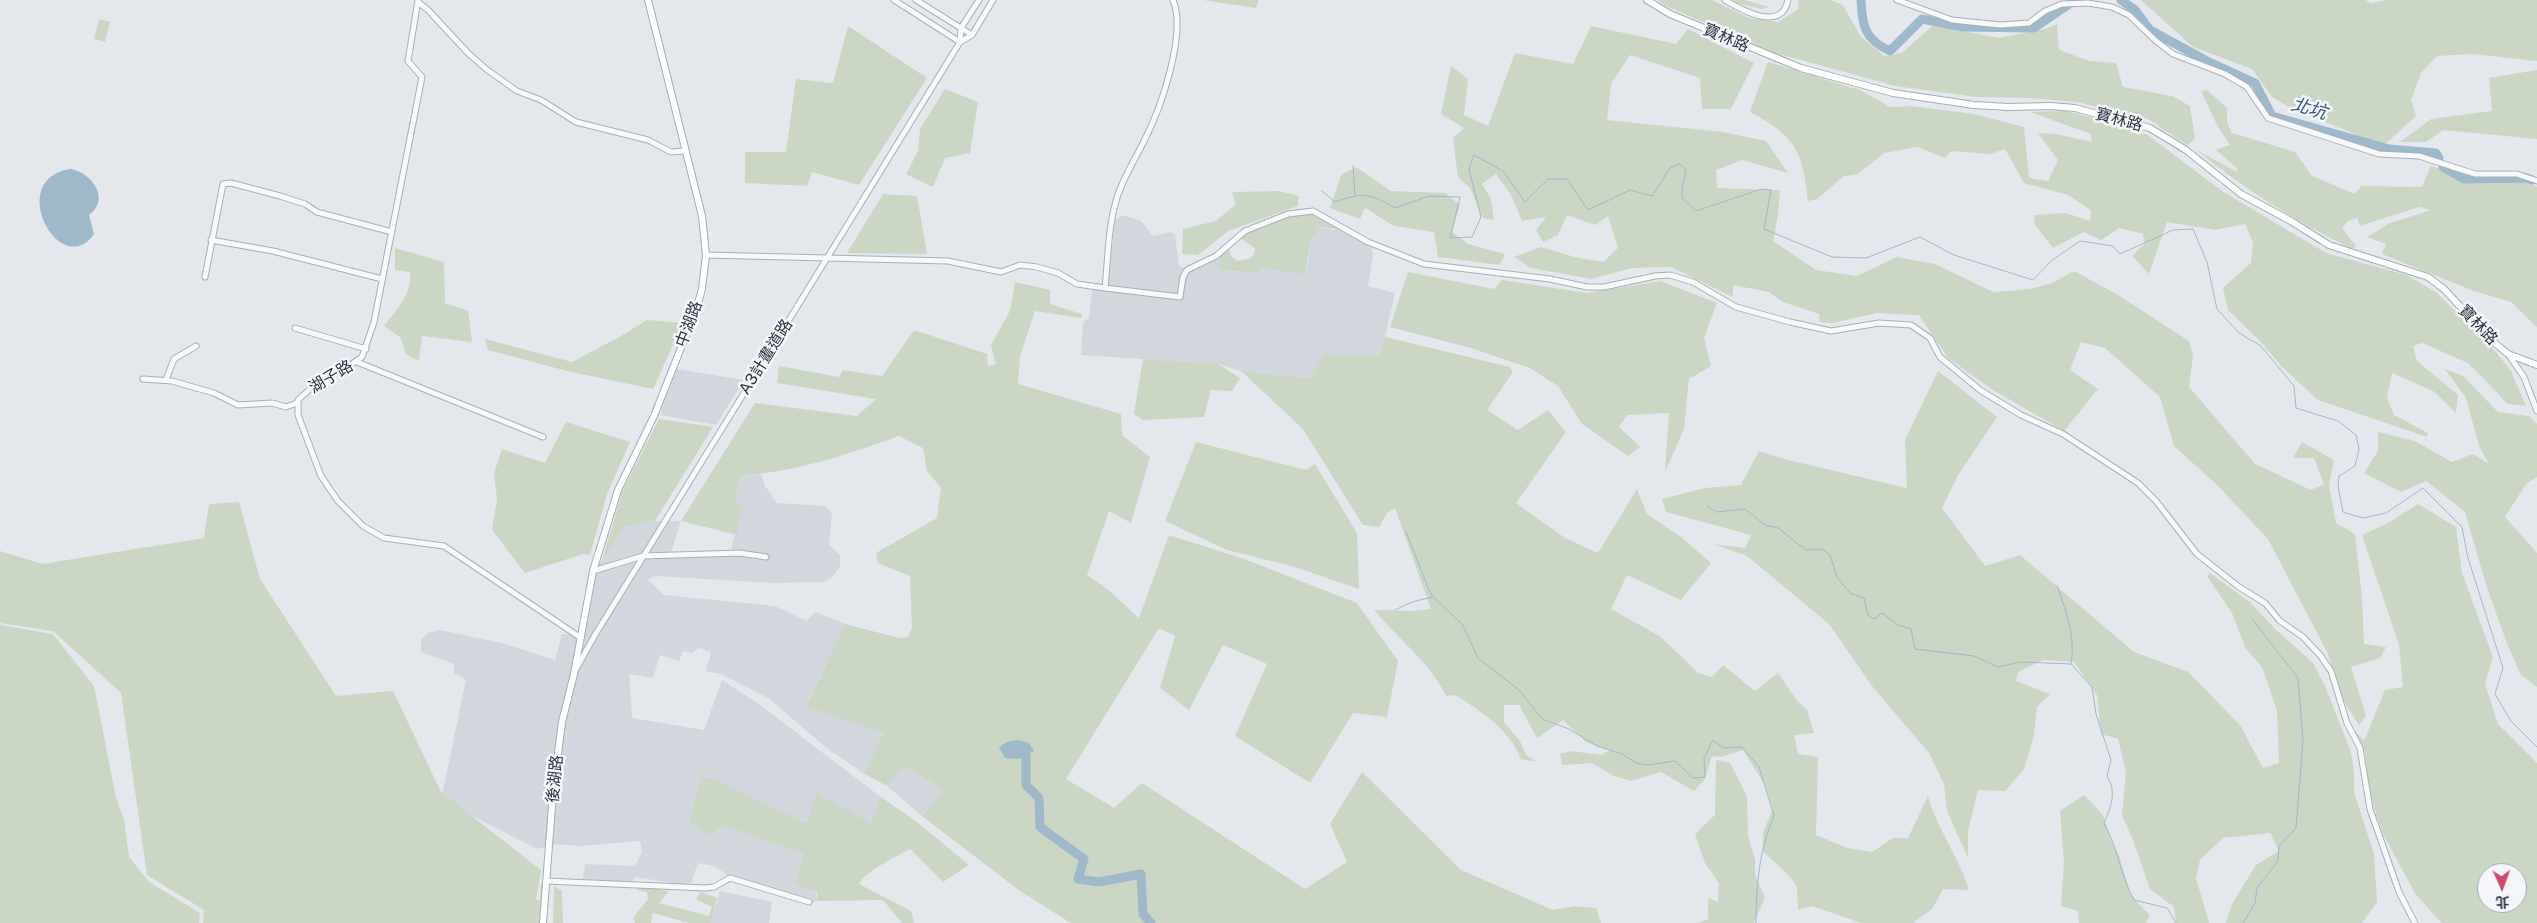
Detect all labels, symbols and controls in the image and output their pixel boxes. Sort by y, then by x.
street label: 寶林路 [1700,20,1752,56]
water label: 北坑 [2289,94,2329,124]
street label: 寶林路 [2093,105,2145,135]
street label: 中湖路 [672,298,706,350]
street label: 寶林路 [2454,301,2502,349]
street label: A3計畫道路 [735,316,797,398]
street label: 湖子路 [305,356,357,398]
street label: 後湖路 [543,754,567,804]
north arrow [2477,863,2527,913]
text: 北 [2495,894,2510,910]

